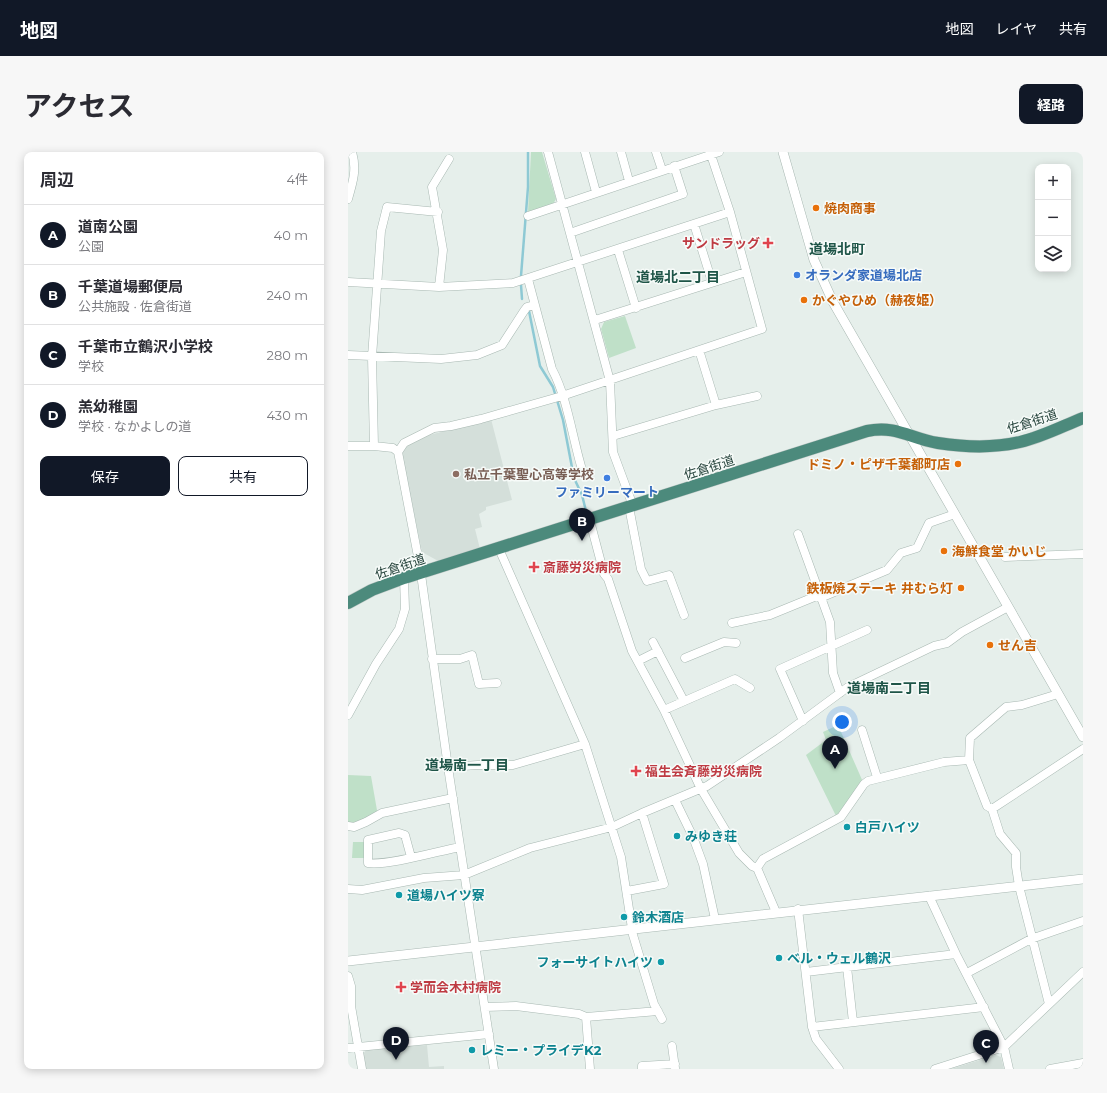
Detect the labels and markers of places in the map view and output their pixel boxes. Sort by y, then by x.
place label: 焼肉商事 [824,200,876,216]
marker: 焼肉商事 [811,203,821,213]
place label: サンドラッグ [682,235,760,251]
marker: サンドラッグ [763,238,773,248]
place label: オランダ家道場北店 [805,267,922,283]
marker: オランダ家道場北店 [792,270,802,280]
place label: かぐやひめ（赫夜姫） [812,292,942,308]
marker: かぐやひめ（赫夜姫） [799,295,809,305]
place label: ドミノ・ピザ千葉都町店 [807,456,950,472]
marker: ドミノ・ピザ千葉都町店 [953,459,963,469]
place label: 私立千葉聖心高等学校 [464,466,594,482]
marker: 私立千葉聖心高等学校 [451,469,461,479]
marker: ファミリーマート [602,473,612,483]
place label: ファミリーマート [555,484,659,500]
pin: B [569,508,595,541]
place label: 海鮮食堂 かいじ [952,543,1047,559]
marker: 海鮮食堂 かいじ [939,546,949,556]
place label: 斎藤労災病院 [543,559,621,575]
marker: 斎藤労災病院 [528,561,540,573]
place label: 鉄板焼ステーキ 井むら灯 [806,580,953,596]
marker: 鉄板焼ステーキ 井むら灯 [956,583,966,593]
place label: せん吉 [998,637,1037,653]
marker: せん吉 [985,640,995,650]
pin: A [822,736,848,769]
place label: 福生会斉藤労災病院 [645,763,762,779]
marker: 福生会斉藤労災病院 [630,765,642,777]
place label: 白戸ハイツ [855,819,920,835]
marker: 白戸ハイツ [842,822,852,832]
place label: みゆき荘 [685,828,737,844]
marker: みゆき荘 [672,831,682,841]
place label: 道場ハイツ寮 [407,887,485,903]
marker: 道場ハイツ寮 [394,890,404,900]
place label: 鈴木酒店 [632,909,684,925]
marker: 鈴木酒店 [619,912,629,922]
place label: ベル・ウェル鶴沢 [787,950,891,966]
marker: ベル・ウェル鶴沢 [774,953,784,963]
place label: フォーサイトハイツ [537,954,653,970]
marker: フォーサイトハイツ [656,957,666,967]
place label: 学而会木村病院 [410,979,501,995]
marker: 学而会木村病院 [395,981,407,993]
pin: D [383,1027,409,1060]
pin: C [973,1030,999,1063]
place label: レミー・プライデK2 [480,1042,602,1058]
marker: レミー・プライデK2 [467,1045,477,1055]

